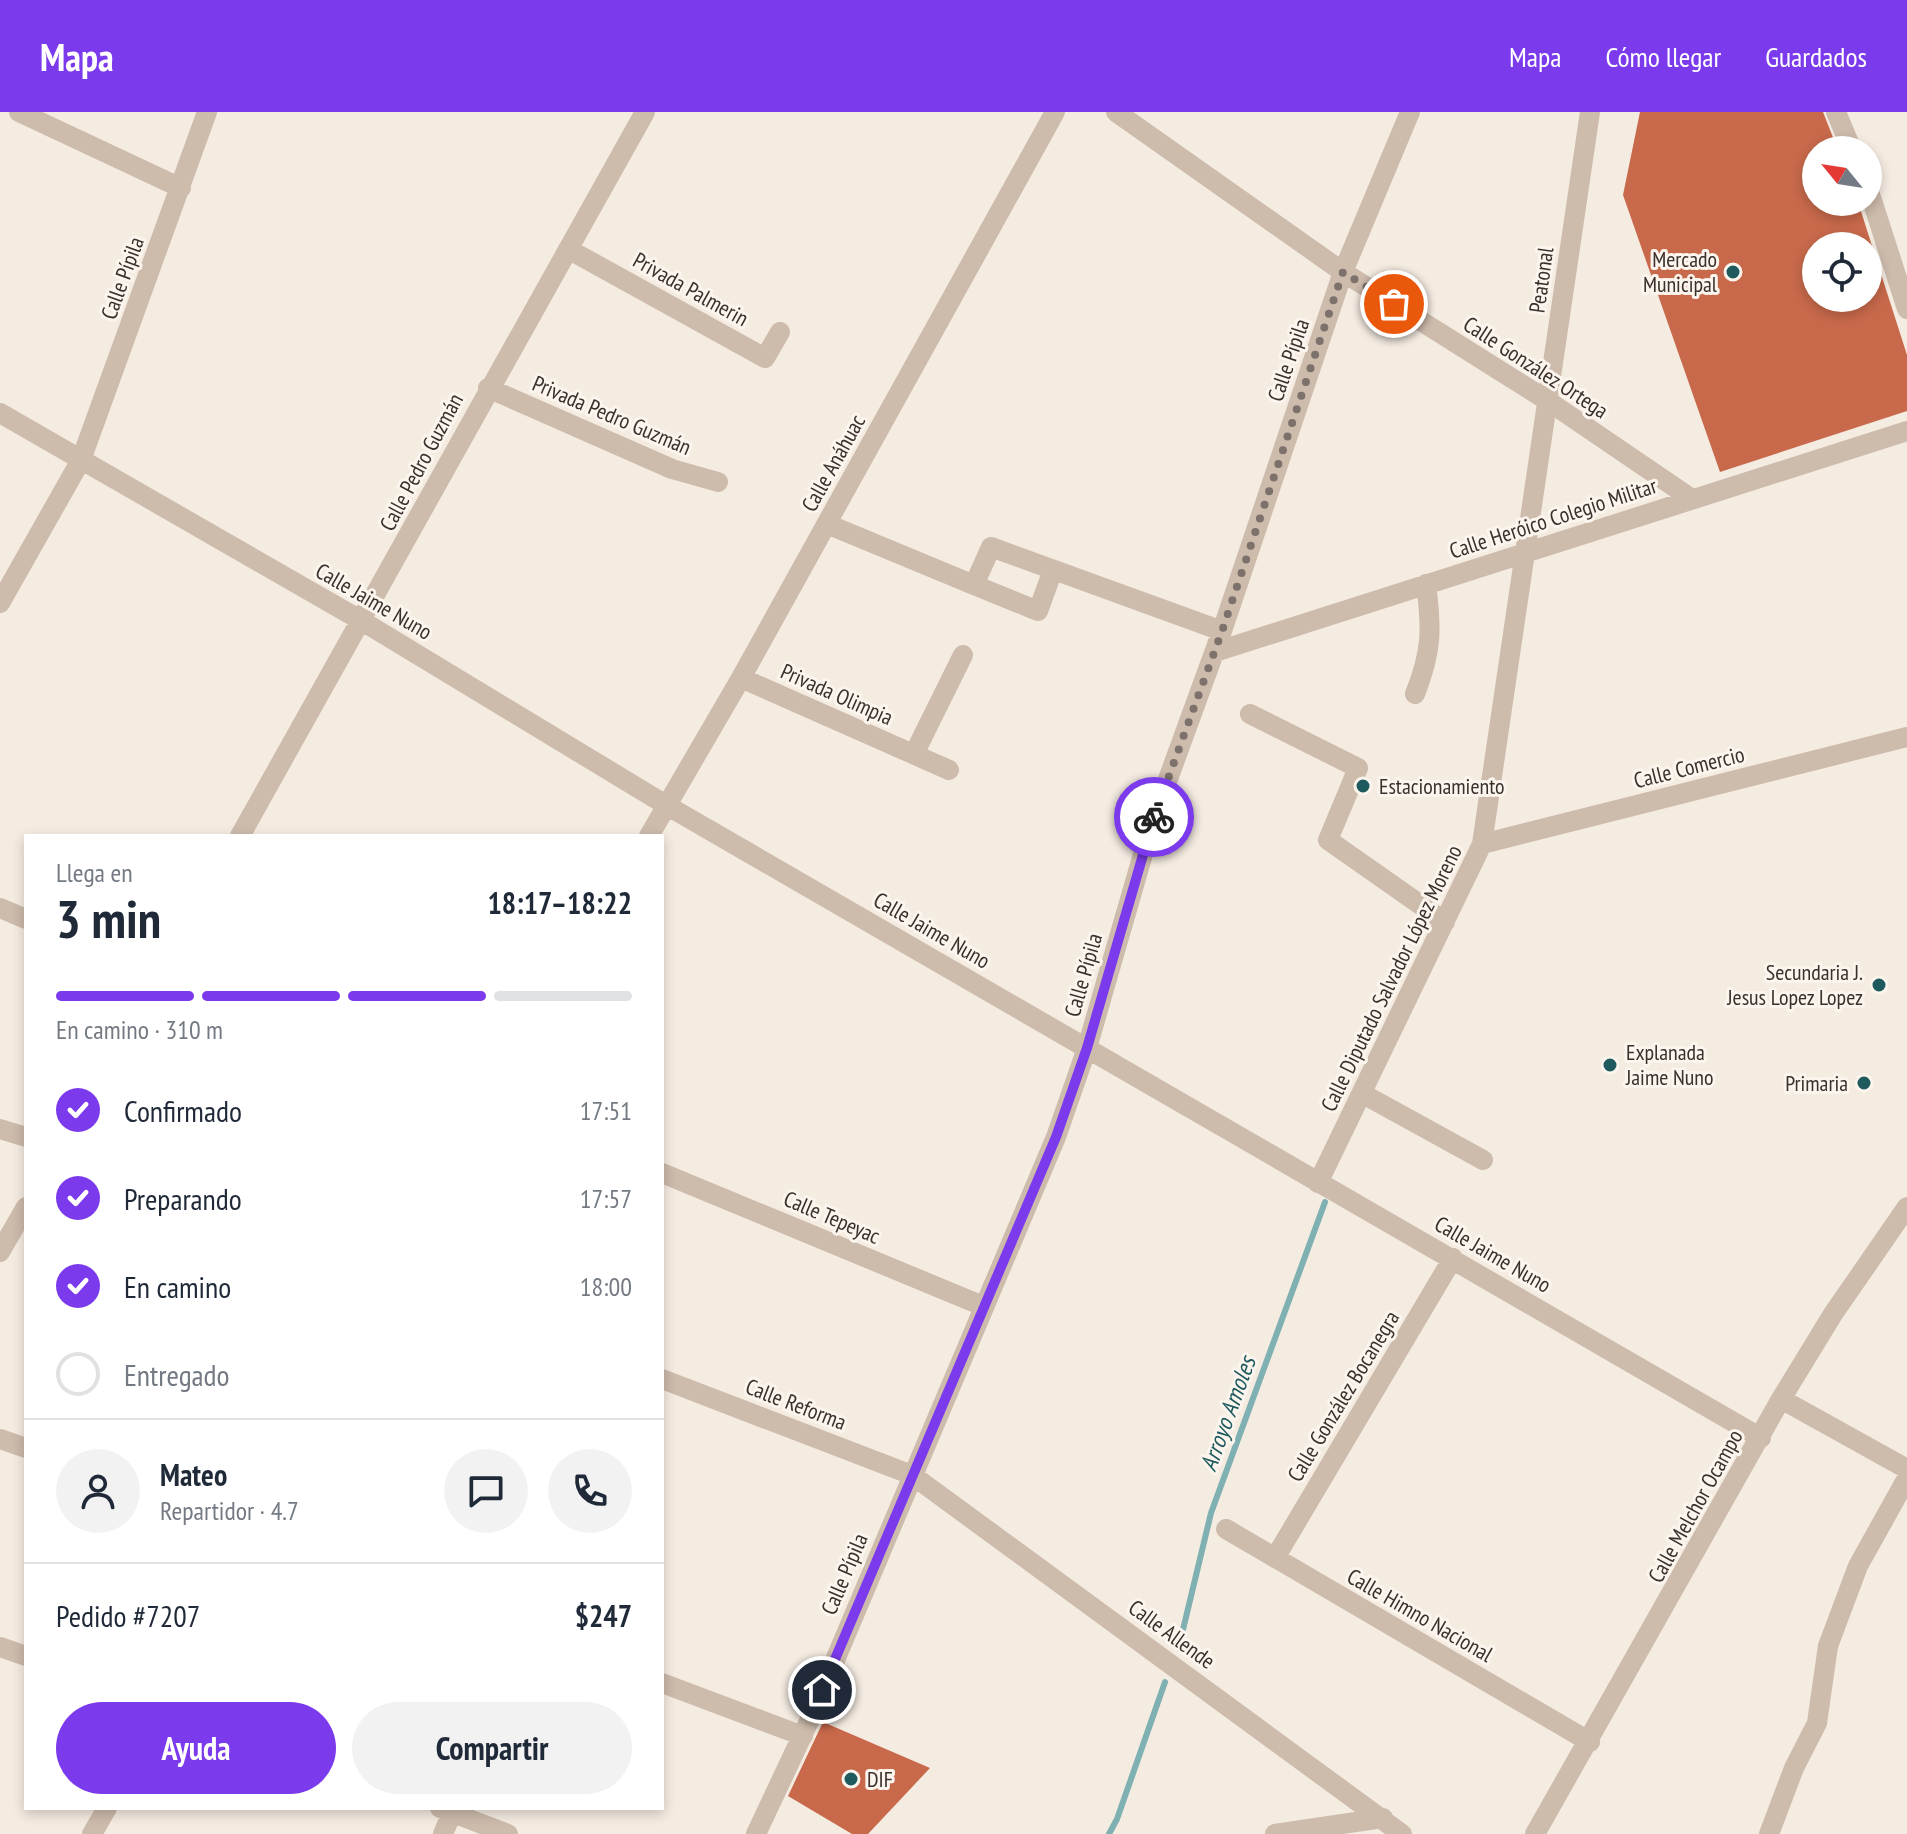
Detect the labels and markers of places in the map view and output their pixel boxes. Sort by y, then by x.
place label: Mercado Municipal [1643,245,1718,298]
marker: Mercado Municipal [1724,263,1742,281]
pin [1360,270,1428,338]
place label: Estacionamiento [1379,772,1505,800]
marker: Estacionamiento [1354,777,1372,795]
place label: Secundaria J. Jesus Lopez Lopez [1726,958,1863,1011]
marker: Secundaria J. Jesus Lopez Lopez [1870,976,1888,994]
place label: Explanada Jaime Nuno [1625,1038,1714,1091]
marker: Explanada Jaime Nuno [1601,1056,1619,1074]
place label: Primaria [1785,1069,1848,1097]
marker: Primaria [1855,1074,1873,1092]
pin [788,1656,856,1724]
place label: DIF [867,1765,893,1793]
marker: DIF [842,1770,860,1788]

